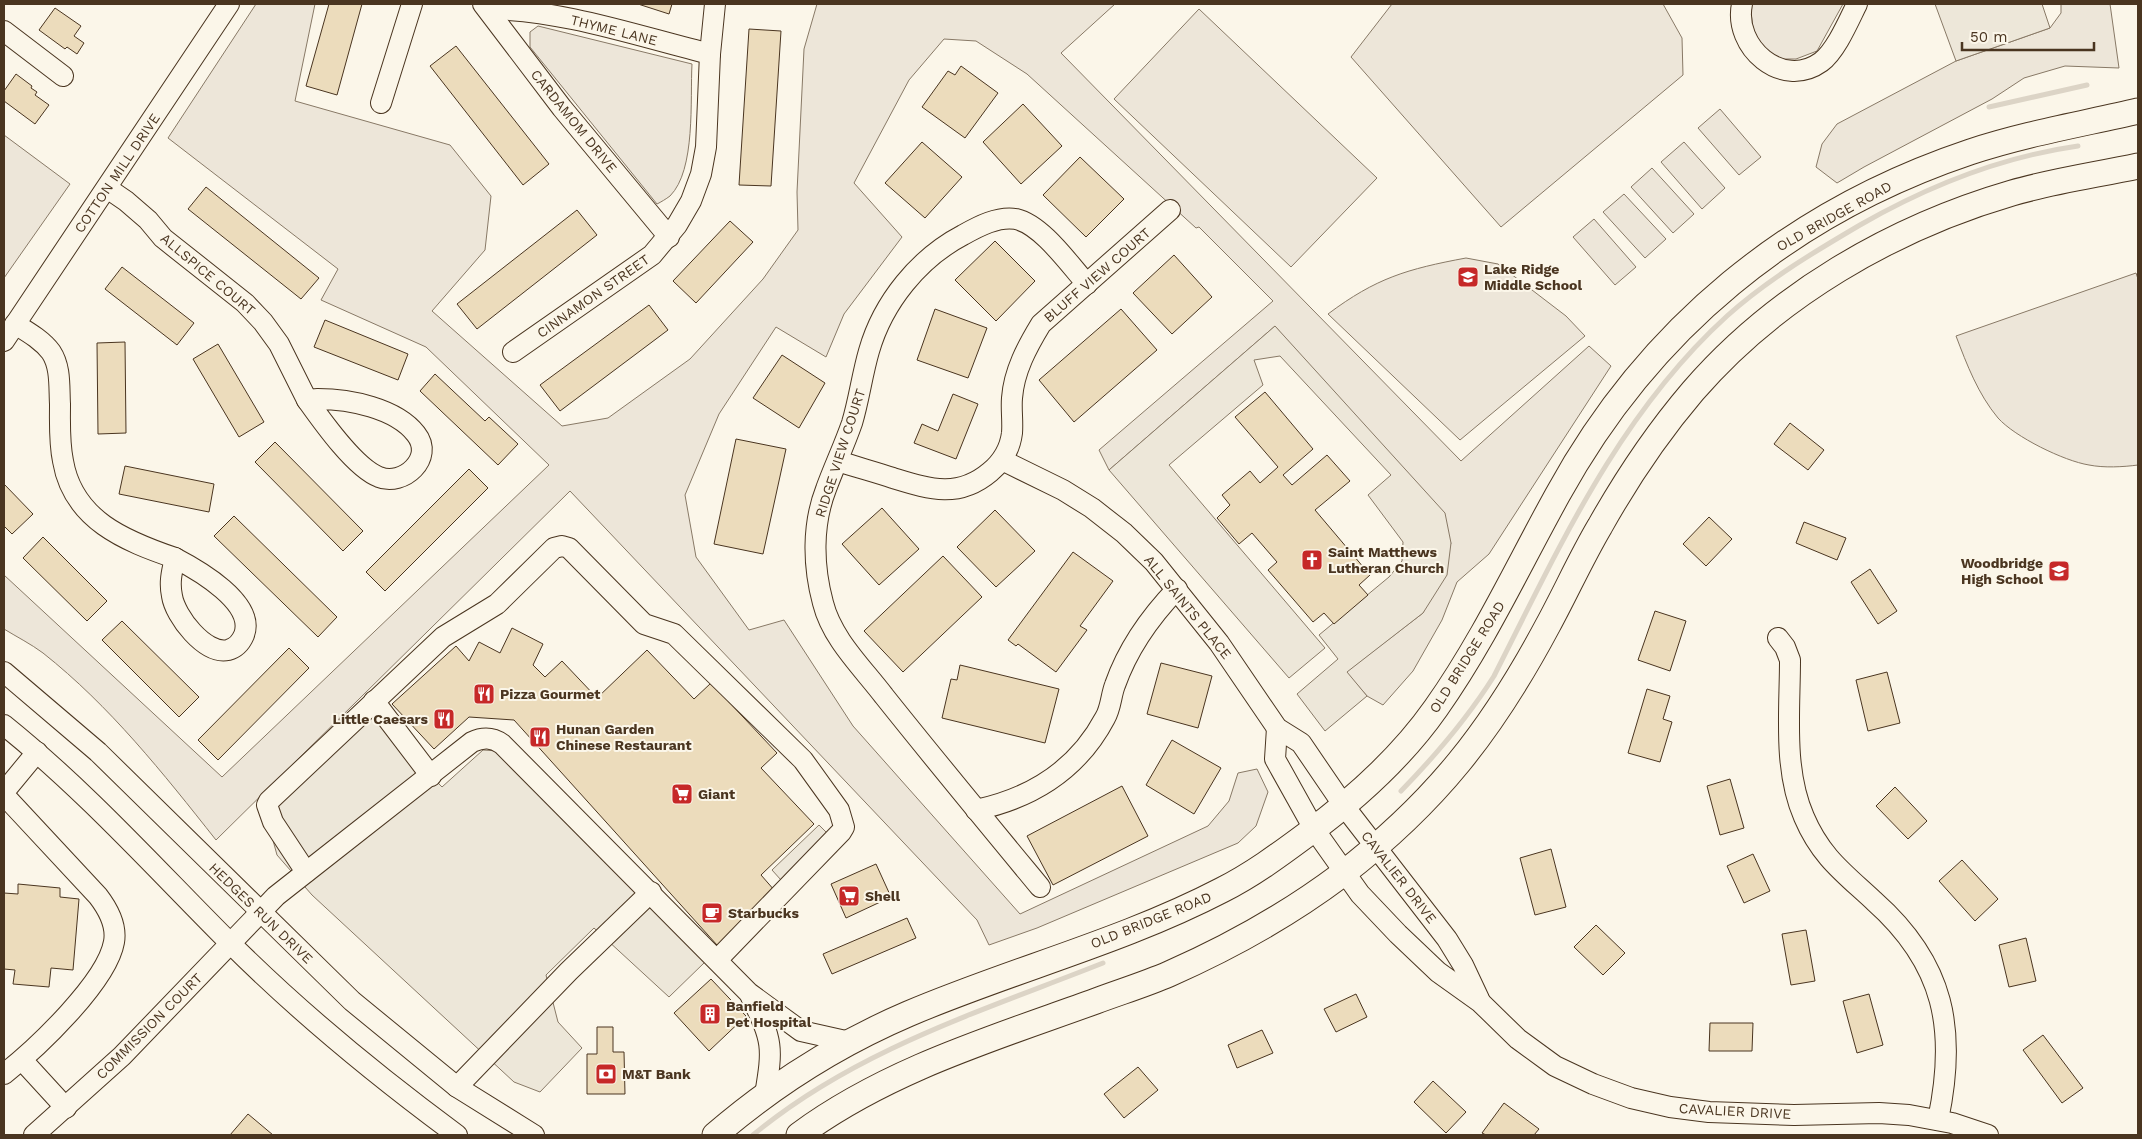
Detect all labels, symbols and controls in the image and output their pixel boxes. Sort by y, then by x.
street label: THYME LANE [569,11,659,49]
scale bar [1962,20,2094,52]
text: 50 m [1970,28,2007,46]
street label: CARDAMOM DRIVE [528,66,621,176]
street label: COTTON MILL DRIVE [71,110,163,236]
street label: OLD BRIDGE ROAD [1774,178,1894,254]
street label: BLUFF VIEW COURT [1041,224,1154,326]
street label: ALLSPICE COURT [157,230,259,319]
street label: CINNAMON STREET [534,251,653,341]
place label: Lake Ridge Middle School [1484,261,1582,293]
school or university icon: Lake Ridge Middle School [1456,265,1480,289]
street label: RIDGE VIEW COURT [812,386,869,519]
place label: Saint Matthews Lutheran Church [1328,544,1444,576]
church icon: Saint Matthews Lutheran Church [1300,548,1324,572]
street label: ALL SAINTS PLACE [1141,552,1235,662]
place label: Woodbridge High School [1961,555,2043,587]
school or university icon: Woodbridge High School [2047,559,2071,583]
street label: OLD BRIDGE ROAD [1426,598,1508,716]
restaurant icon: Pizza Gourmet [472,682,496,706]
place label: Pizza Gourmet [500,686,600,702]
restaurant icon: Little Caesars [432,707,456,731]
place label: Little Caesars [332,711,429,727]
place label: Hunan Garden Chinese Restaurant [556,721,692,753]
restaurant icon: Hunan Garden Chinese Restaurant [528,725,552,749]
supermarket icon: Giant [670,782,694,806]
place label: Giant [698,786,735,802]
street label: CAVALIER DRIVE [1358,828,1440,926]
street label: HEDGES RUN DRIVE [206,859,316,967]
supermarket icon: Shell [837,884,861,908]
place label: Shell [865,888,900,904]
street label: OLD BRIDGE ROAD [1088,888,1214,952]
cafe icon: Starbucks [700,901,724,925]
place label: Starbucks [728,905,799,921]
street label: COMMISSION COURT [93,969,206,1082]
place label: Banfield Pet Hospital [726,998,812,1030]
building icon: Banfield Pet Hospital [698,1002,722,1026]
bank icon: M&T Bank [594,1062,618,1086]
place label: M&T Bank [622,1066,691,1082]
street label: CAVALIER DRIVE [1678,1100,1792,1122]

